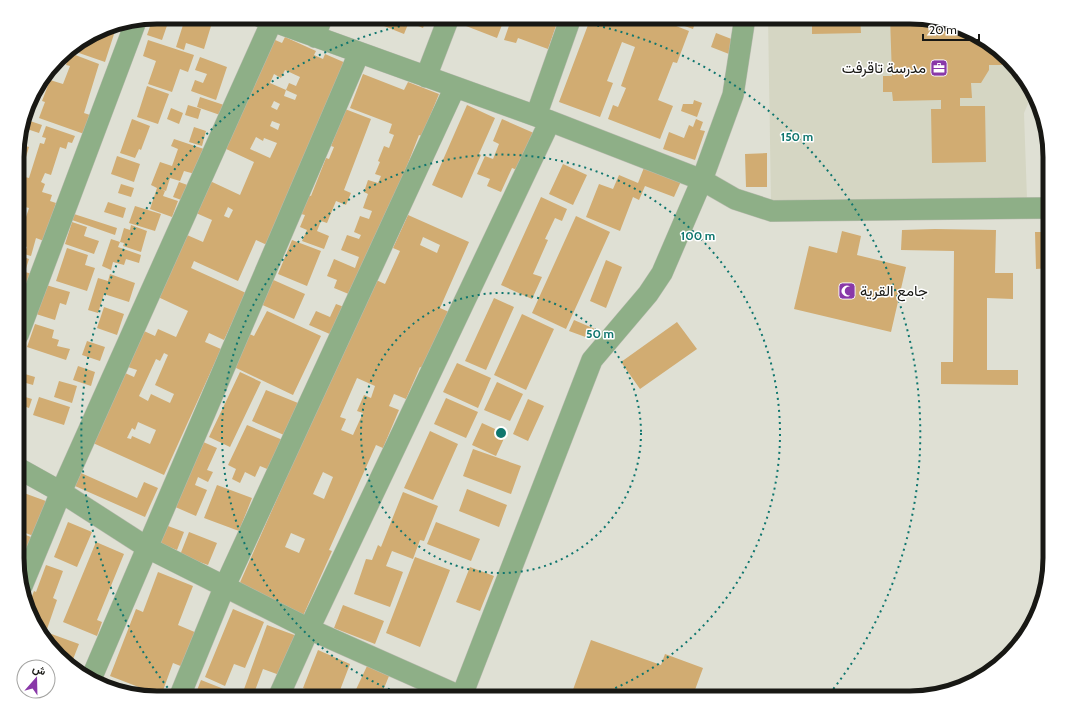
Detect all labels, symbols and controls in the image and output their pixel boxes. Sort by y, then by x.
scale bar [923,16,979,42]
text: 20 m [929,22,957,37]
office icon: مدرسة تاقرفت [929,58,949,78]
place label: مدرسة تاقرفت [842,59,926,77]
text: 150 m [781,129,813,144]
text: 100 m [681,228,715,243]
mosque icon: جامع القرية [837,281,857,301]
place label: جامع القرية [860,282,928,302]
text: 50 m [586,326,614,341]
centre of rings [494,426,508,440]
north arrow [16,659,56,699]
text: ش [31,661,48,678]

